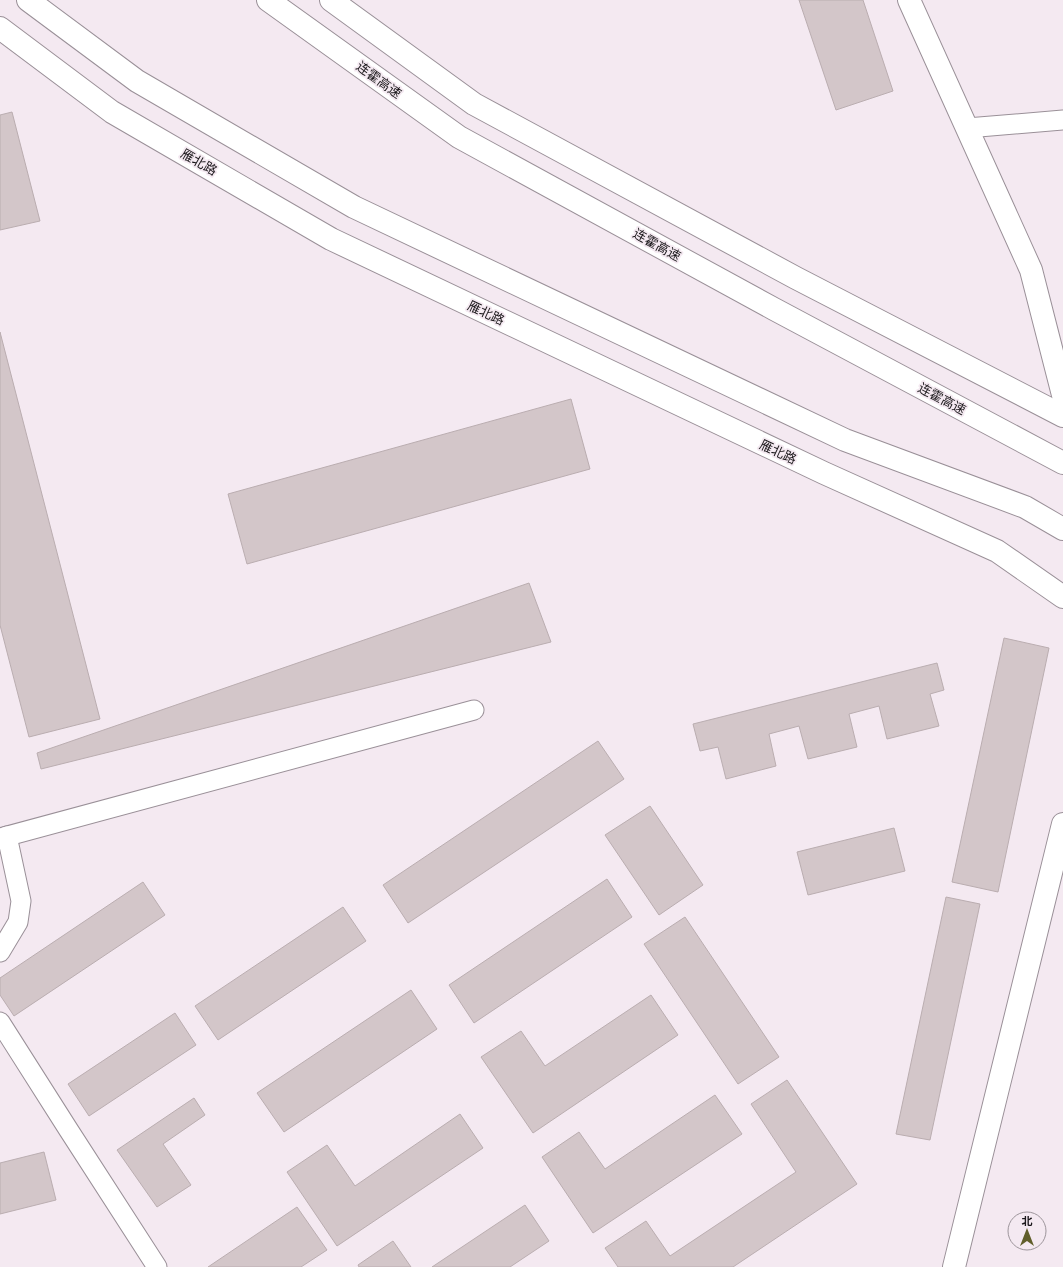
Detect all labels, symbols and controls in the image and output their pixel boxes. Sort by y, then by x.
street label: 连霍高速 [353,58,405,102]
street label: 雁北路 [178,145,220,179]
street label: 连霍高速 [630,225,684,265]
street label: 雁北路 [465,297,507,329]
street label: 连霍高速 [915,379,969,419]
street label: 雁北路 [757,436,799,468]
north arrow [1007,1211,1047,1251]
text: 北 [1022,1214,1033,1228]

